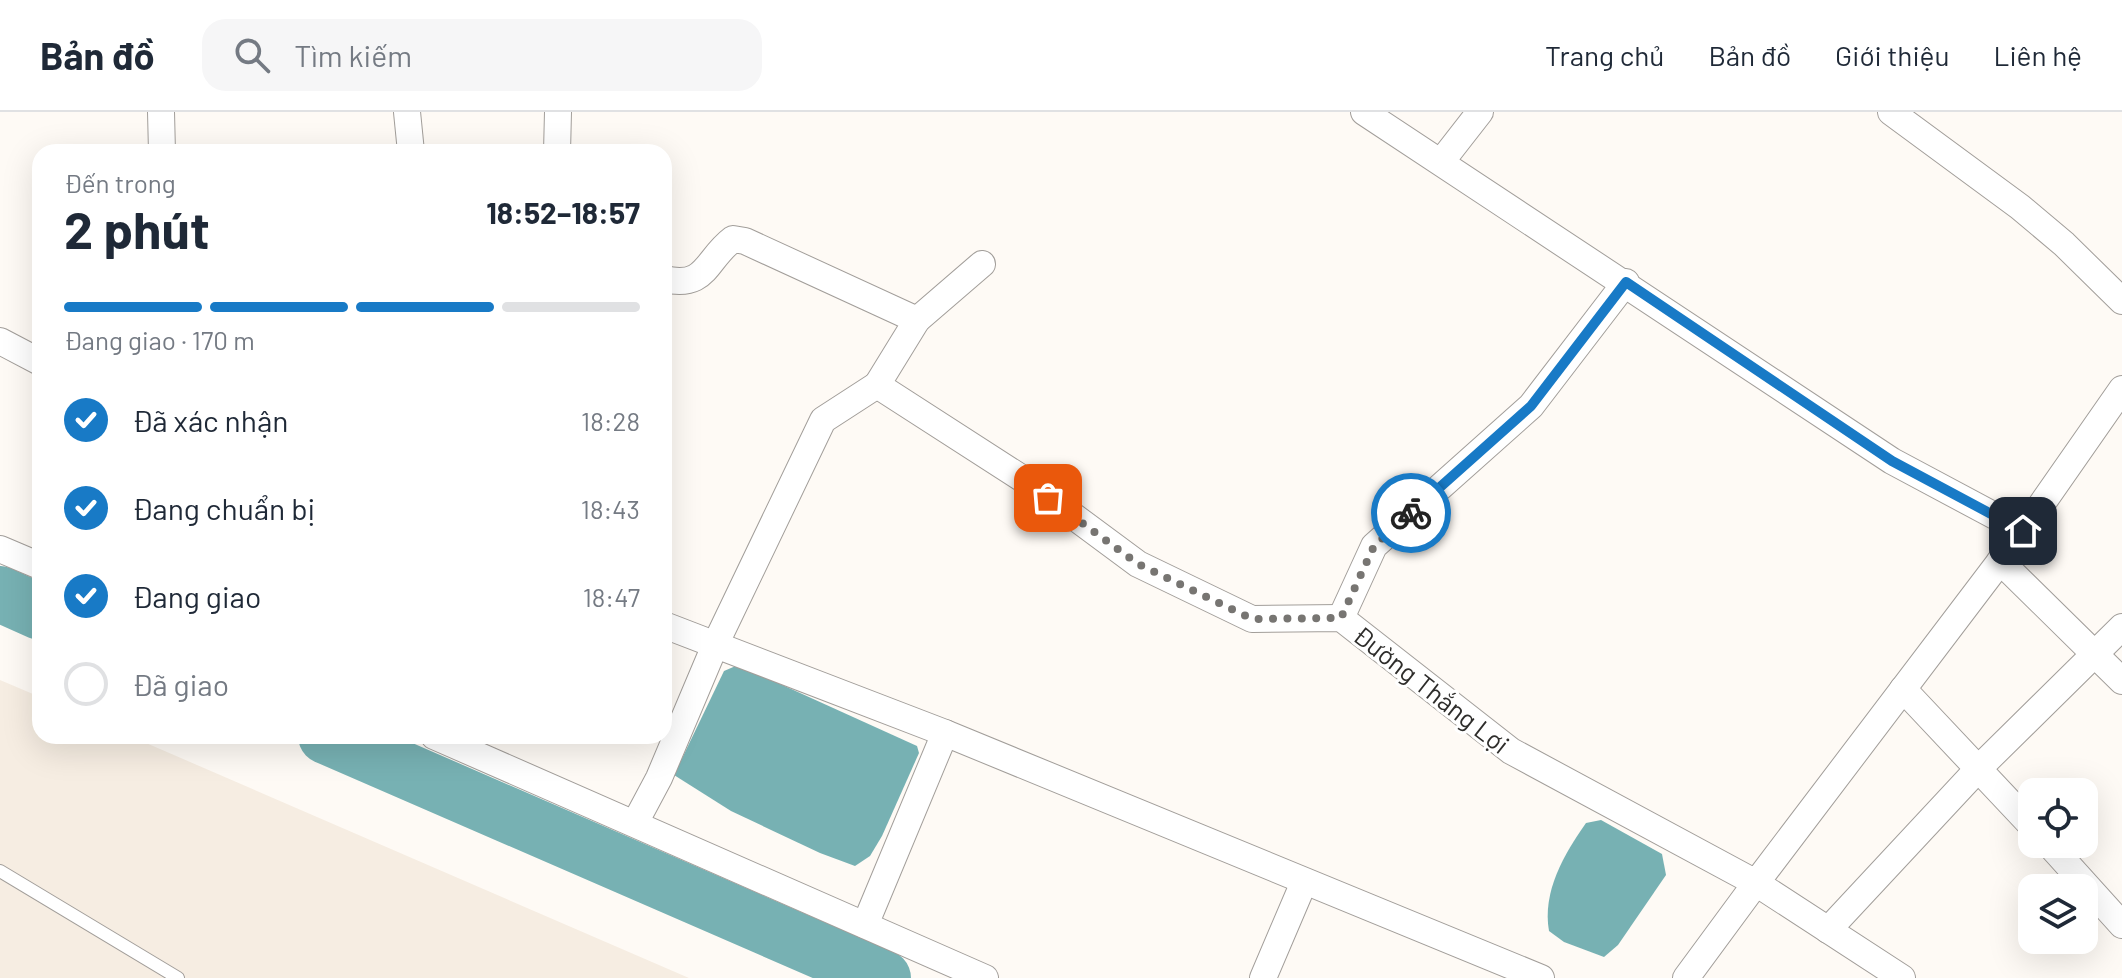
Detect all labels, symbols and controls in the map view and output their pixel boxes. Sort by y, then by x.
search box [202,19,762,91]
text: Bản đồ [40,32,154,78]
icon: search [230,33,274,77]
text: Tìm kiếm [294,37,412,73]
text: Trang chủ [1545,38,1664,72]
text: Bản đồ [1708,38,1791,72]
text: Giới thiệu [1835,38,1950,72]
text: Liên hệ [1994,38,2082,72]
text: Đến trong [64,167,176,198]
text: 18:52–18:57 [486,194,640,230]
text: 2 phút [64,197,210,259]
text: Đang giao · 170 m [64,324,255,355]
icon: check [64,398,108,442]
text: Đã xác nhận [132,402,288,438]
text: 18:28 [581,405,640,436]
pin [1014,464,1082,532]
courier [1371,473,1451,553]
icon: bag [1026,476,1070,520]
icon: check [64,486,108,530]
text: Đang chuẩn bị [132,490,315,526]
icon: bike [1389,491,1433,535]
text: 18:43 [581,493,640,524]
pin [1989,497,2057,565]
icon: home [2001,509,2045,553]
icon: check [64,574,108,618]
text: Đang giao [132,578,261,614]
text: 18:47 [583,581,640,612]
street label: Đường Thắng Lợi [1348,619,1516,759]
text: Đã giao [132,666,229,702]
map controls [2018,778,2098,954]
button: locate [2018,778,2098,858]
button: layers [2018,874,2098,954]

